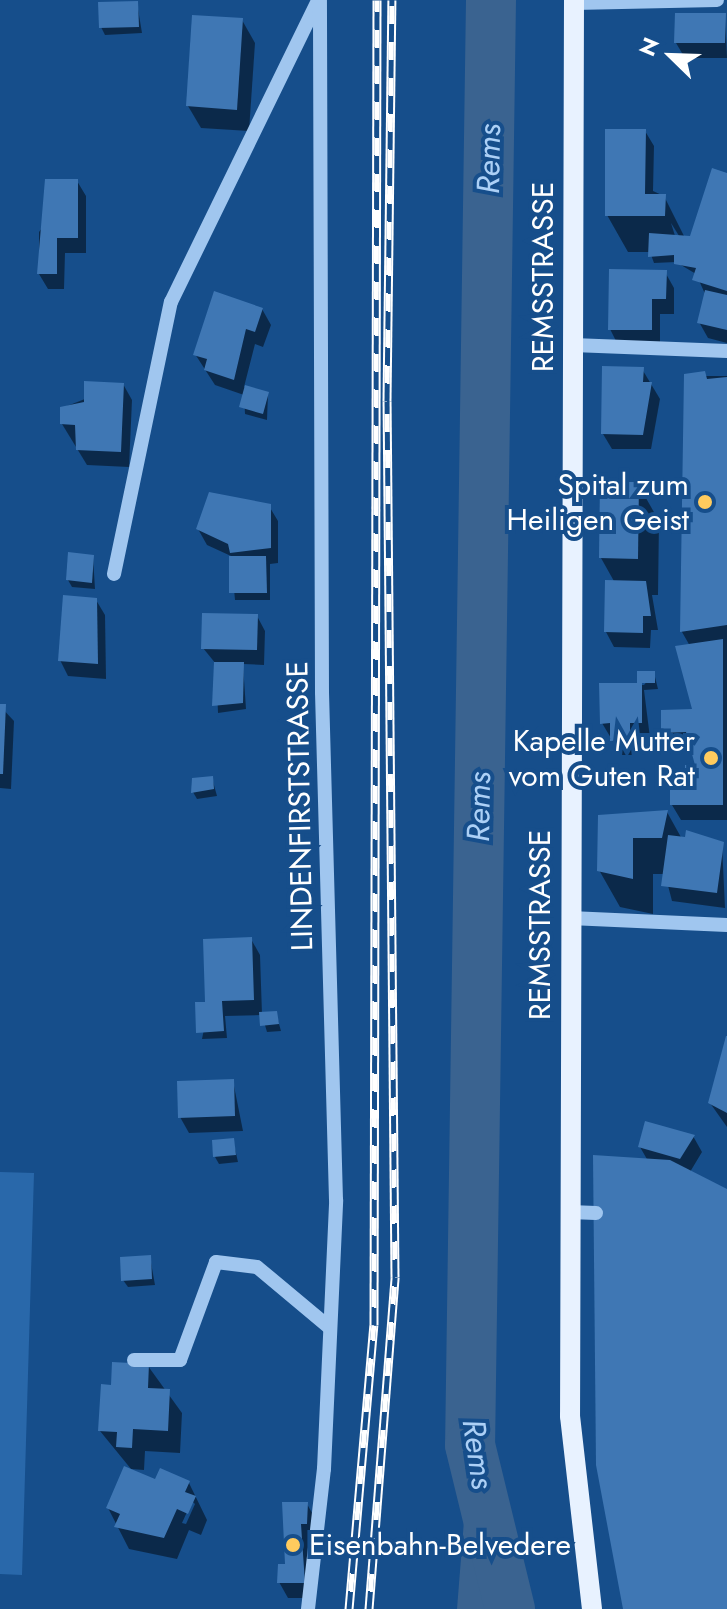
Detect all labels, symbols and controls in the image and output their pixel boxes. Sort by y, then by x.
north arrow [631,16,711,96]
text: N [631,32,667,61]
water label: Rems [469,124,509,194]
street label: REMSSTRASSE [525,182,561,372]
place label: Spital zum Heiligen Geist [507,467,689,538]
marker: Spital zum Heiligen Geist [696,493,714,511]
street label: LINDENFIRSTSTRASSE [279,661,321,951]
place label: Kapelle Mutter vom Guten Rat [509,723,695,794]
marker: Kapelle Mutter vom Guten Rat [702,749,720,767]
water label: Rems [459,772,499,842]
street label: REMSSTRASSE [522,830,558,1020]
water label: Rems [454,1417,502,1491]
place label: Eisenbahn-Belvedere [309,1527,571,1563]
marker: Eisenbahn-Belvedere [284,1536,302,1554]

